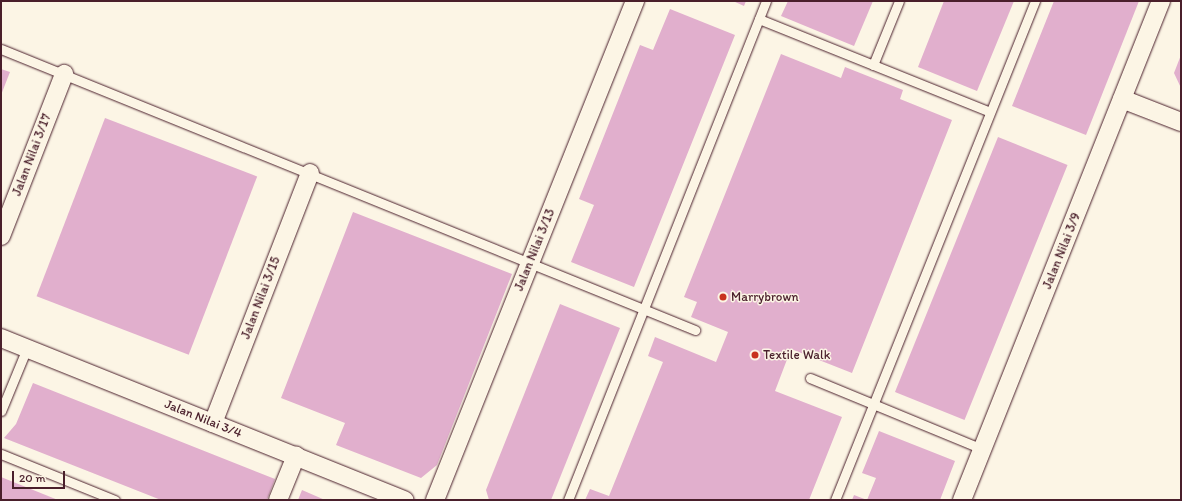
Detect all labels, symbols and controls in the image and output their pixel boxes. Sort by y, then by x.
street label: Jalan Nilai 3/17 [9,112,55,198]
street label: Jalan Nilai 3/13 [512,207,558,293]
street label: Jalan Nilai 3/9 [1040,211,1084,291]
street label: Jalan Nilai 3/15 [238,255,284,341]
place label: Marrybrown [731,289,799,305]
marker: Marrybrown [718,292,728,302]
place label: Textile Walk [763,347,830,363]
marker: Textile Walk [750,350,760,360]
street label: Jalan Nilai 3/4 [162,396,244,442]
scale bar [14,463,67,489]
text: 20 m [19,471,46,485]

